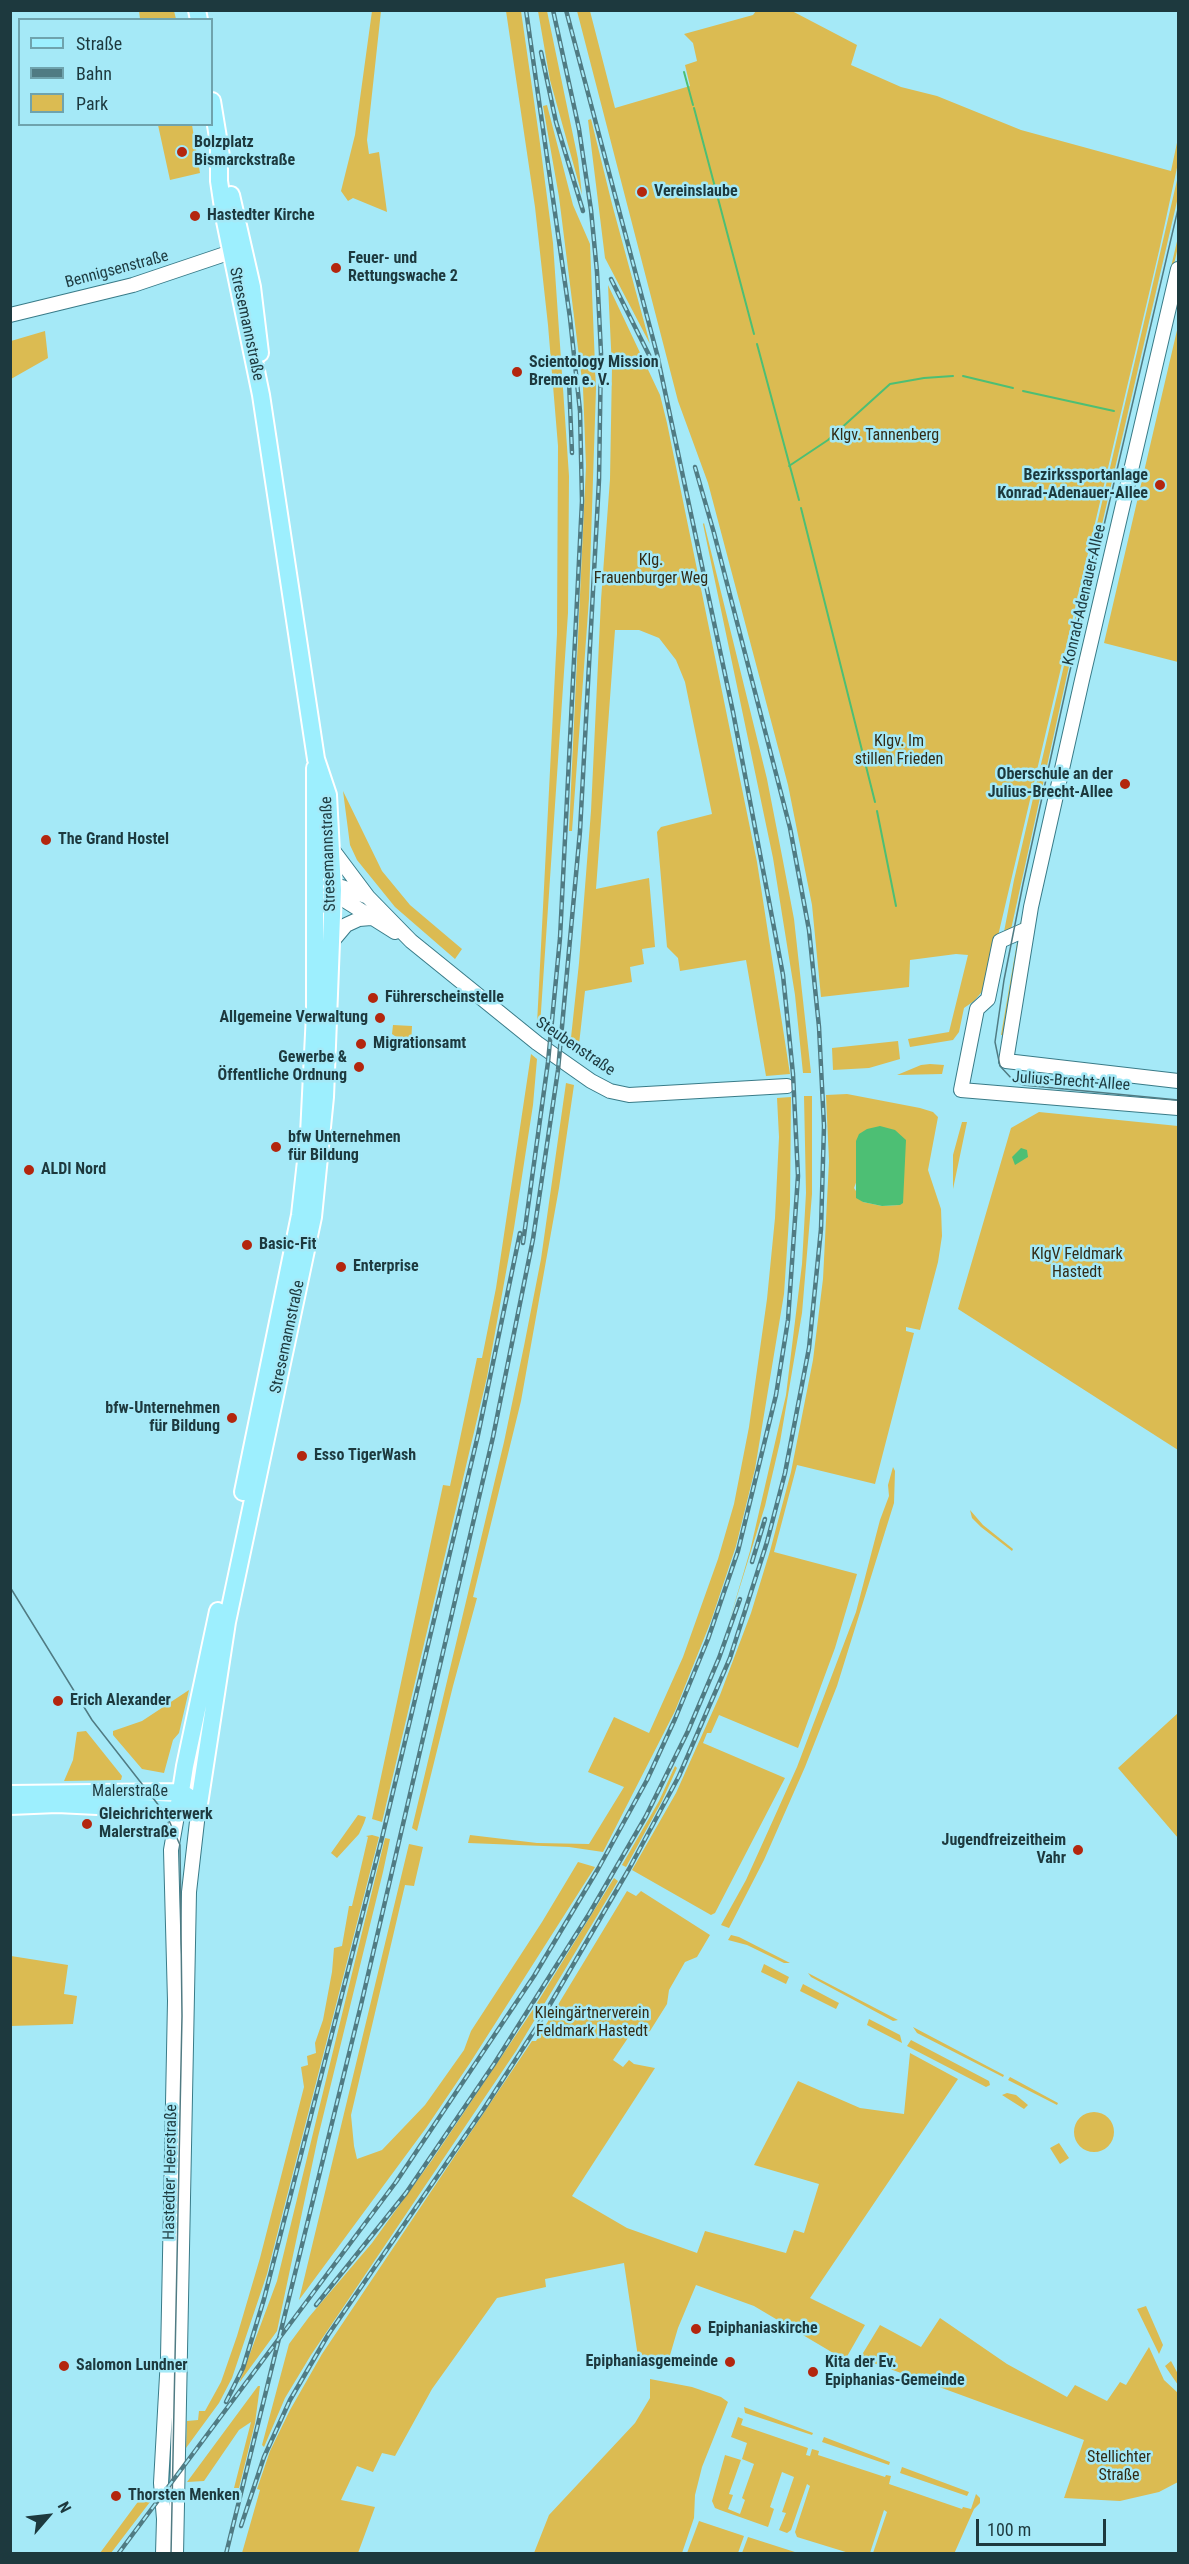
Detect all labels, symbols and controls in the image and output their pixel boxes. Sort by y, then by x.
legend [18,18,213,126]
text: Straße [76,33,122,54]
text: Bahn [76,63,112,84]
text: Park [76,93,108,114]
place label: Bolzplatz Bismarckstraße [194,133,295,171]
marker: Bolzplatz Bismarckstraße [175,145,189,159]
place label: Vereinslaube [654,182,738,202]
marker: Vereinslaube [635,185,649,199]
place label: Hastedter Kirche [207,206,315,226]
marker: Hastedter Kirche [188,209,202,223]
street label: Bennigsenstraße [63,247,171,293]
place label: Feuer- und Rettungswache 2 [348,249,458,287]
marker: Feuer- und Rettungswache 2 [329,261,343,275]
street label: Stresemannstraße [225,266,267,382]
place label: Scientology Mission Bremen e. V. [529,353,659,391]
marker: Scientology Mission Bremen e. V. [510,365,524,379]
park label: Klgv. Tannenberg [831,426,939,446]
place label: Bezirkssportanlage Konrad-Adenauer-Allee [997,466,1148,504]
marker: Bezirkssportanlage Konrad-Adenauer-Allee [1153,478,1167,492]
street label: Konrad-Adenauer-Allee [1059,523,1111,667]
park label: Klg. Frauenburger Weg [594,551,708,589]
park label: Klgv. Im stillen Frieden [855,732,943,770]
place label: Oberschule an der Julius-Brecht-Allee [988,765,1113,803]
marker: Oberschule an der Julius-Brecht-Allee [1118,777,1132,791]
street label: Stresemannstraße [317,796,341,912]
place label: The Grand Hostel [58,830,169,850]
marker: The Grand Hostel [39,833,53,847]
place label: Führerscheinstelle [385,988,504,1008]
marker: Führerscheinstelle [366,991,380,1005]
place label: Allgemeine Verwaltung [220,1008,368,1028]
marker: Allgemeine Verwaltung [373,1011,387,1025]
street label: Steubenstraße [532,1013,618,1081]
place label: Migrationsamt [373,1034,466,1054]
marker: Migrationsamt [354,1037,368,1051]
place label: Gewerbe & Öffentliche Ordnung [218,1048,347,1086]
marker: Gewerbe & Öffentliche Ordnung [352,1060,366,1074]
street label: Julius-Brecht-Allee [1011,1068,1131,1096]
place label: bfw Unternehmen für Bildung [288,1128,401,1166]
marker: bfw Unternehmen für Bildung [269,1140,283,1154]
place label: ALDI Nord [41,1160,106,1180]
marker: ALDI Nord [22,1163,36,1177]
place label: Basic-Fit [259,1235,316,1255]
marker: Basic-Fit [240,1238,254,1252]
park label: KlgV Feldmark Hastedt [1031,1245,1123,1283]
place label: Enterprise [353,1257,419,1277]
marker: Enterprise [334,1260,348,1274]
street label: Stresemannstraße [267,1279,309,1395]
place label: bfw-Unternehmen für Bildung [105,1399,220,1437]
marker: bfw-Unternehmen für Bildung [225,1411,239,1425]
place label: Esso TigerWash [314,1446,416,1466]
marker: Esso TigerWash [295,1449,309,1463]
place label: Erich Alexander [70,1691,171,1711]
marker: Erich Alexander [51,1694,65,1708]
street label: Malerstraße [92,1782,168,1802]
place label: Gleichrichterwerk Malerstraße [99,1805,213,1843]
marker: Gleichrichterwerk Malerstraße [80,1817,94,1831]
place label: Jugendfreizeitheim Vahr [942,1831,1066,1869]
marker: Jugendfreizeitheim Vahr [1071,1843,1085,1857]
park label: Kleingärtnerverein Feldmark Hastedt [534,2004,650,2042]
street label: Hastedter Heerstraße [160,2104,182,2240]
place label: Epiphaniaskirche [708,2319,818,2339]
marker: Epiphaniaskirche [689,2322,703,2336]
place label: Epiphaniasgemeinde [585,2352,718,2372]
place label: Kita der Ev. Epiphanias-Gemeinde [825,2353,965,2391]
marker: Epiphaniasgemeinde [723,2355,737,2369]
place label: Salomon Lundner [76,2356,188,2376]
marker: Salomon Lundner [57,2359,71,2373]
marker: Kita der Ev. Epiphanias-Gemeinde [806,2365,820,2379]
park label: Stellichter Straße [1087,2448,1151,2486]
north arrow [18,2486,78,2546]
place label: Thorsten Menken [128,2486,240,2506]
marker: Thorsten Menken [109,2489,123,2503]
text: N [54,2499,75,2516]
scale bar [979,2507,1110,2545]
text: 100 m [987,2519,1031,2540]

